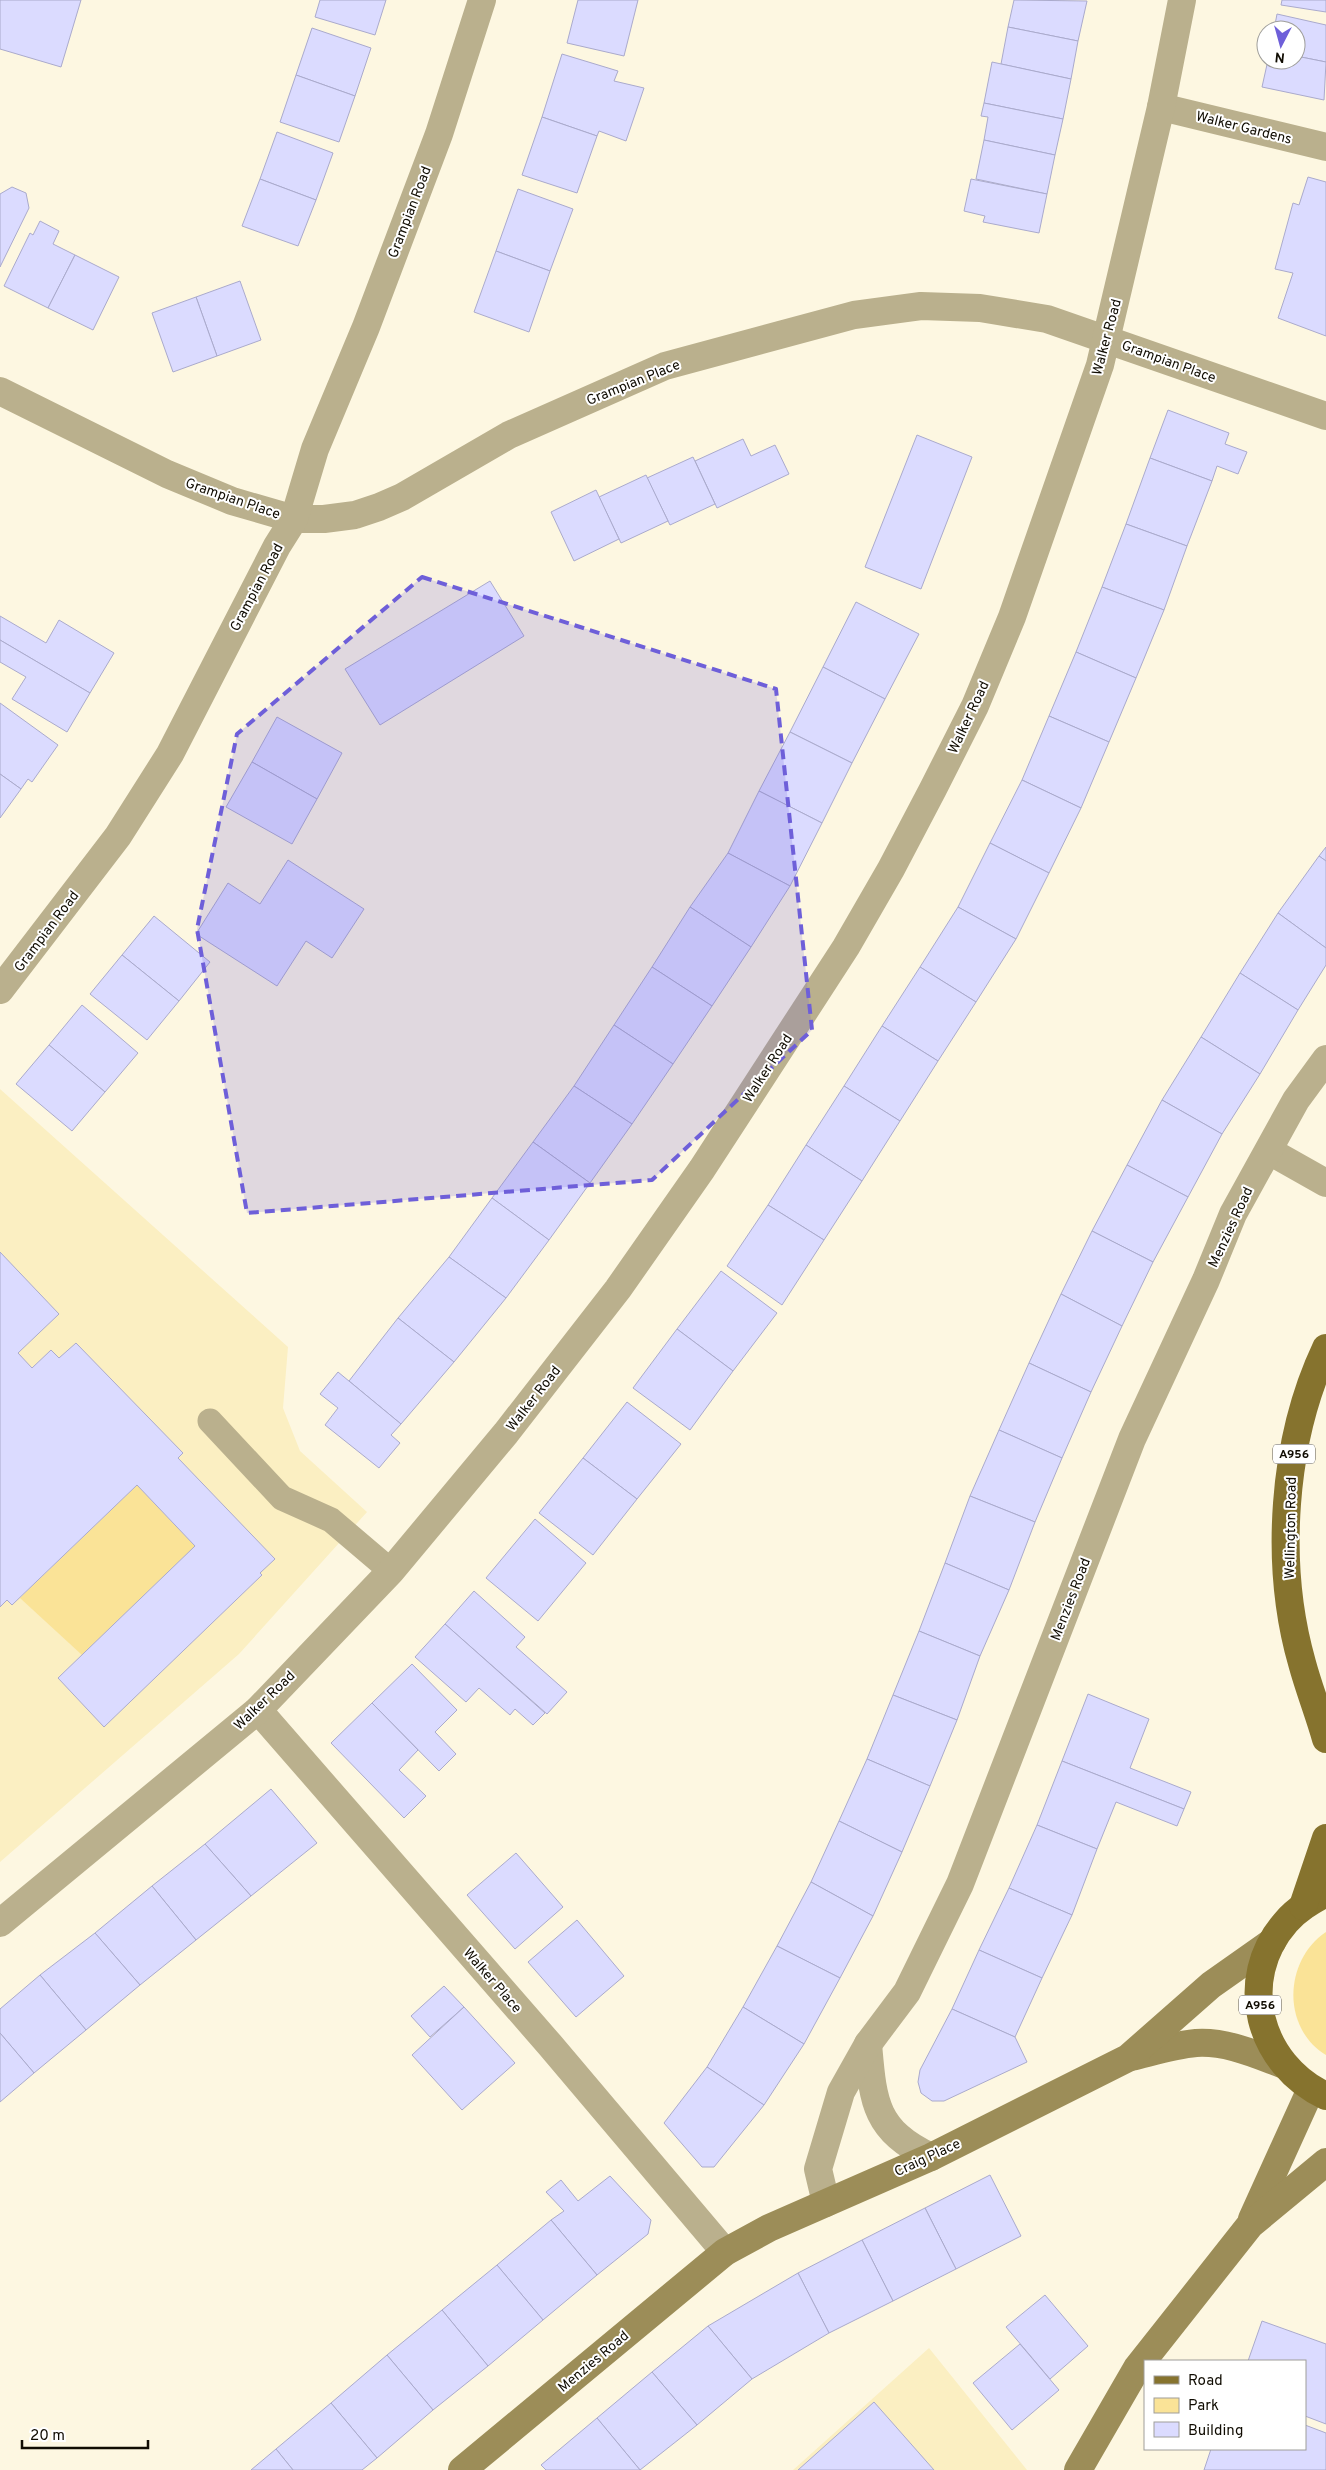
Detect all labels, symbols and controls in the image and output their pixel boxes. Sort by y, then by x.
north arrow [1256,20,1306,70]
text: N [1274,47,1286,65]
street label: Walker Gardens [1194,108,1293,149]
street label: Grampian Road [385,164,436,261]
street label: Walker Road [1089,297,1126,377]
street label: Grampian Place [1119,337,1218,387]
street label: Grampian Place [584,357,683,410]
street label: Grampian Place [183,475,282,524]
street label: Grampian Road [227,541,288,635]
street label: Walker Road [945,679,994,757]
street label: Grampian Road [11,888,83,976]
street label: Walker Road [740,1031,797,1106]
street label: Menzies Road [1205,1185,1257,1271]
street label: Walker Road [503,1363,565,1435]
road number: A956 [1273,1445,1315,1464]
street label: Wellington Road [1282,1477,1301,1579]
street label: Menzies Road [1048,1556,1095,1643]
street label: Walker Road [231,1668,299,1734]
street label: Walker Place [459,1945,525,2017]
road number: A956 [1239,1996,1281,2014]
street label: Craig Place [892,2136,963,2181]
street label: Menzies Road [555,2328,633,2397]
legend [1144,2360,1306,2450]
text: Road [1188,2372,1223,2391]
text: Park [1188,2397,1219,2416]
scale bar [22,2418,149,2450]
text: Building [1188,2422,1243,2441]
text: 20 m [30,2427,65,2446]

